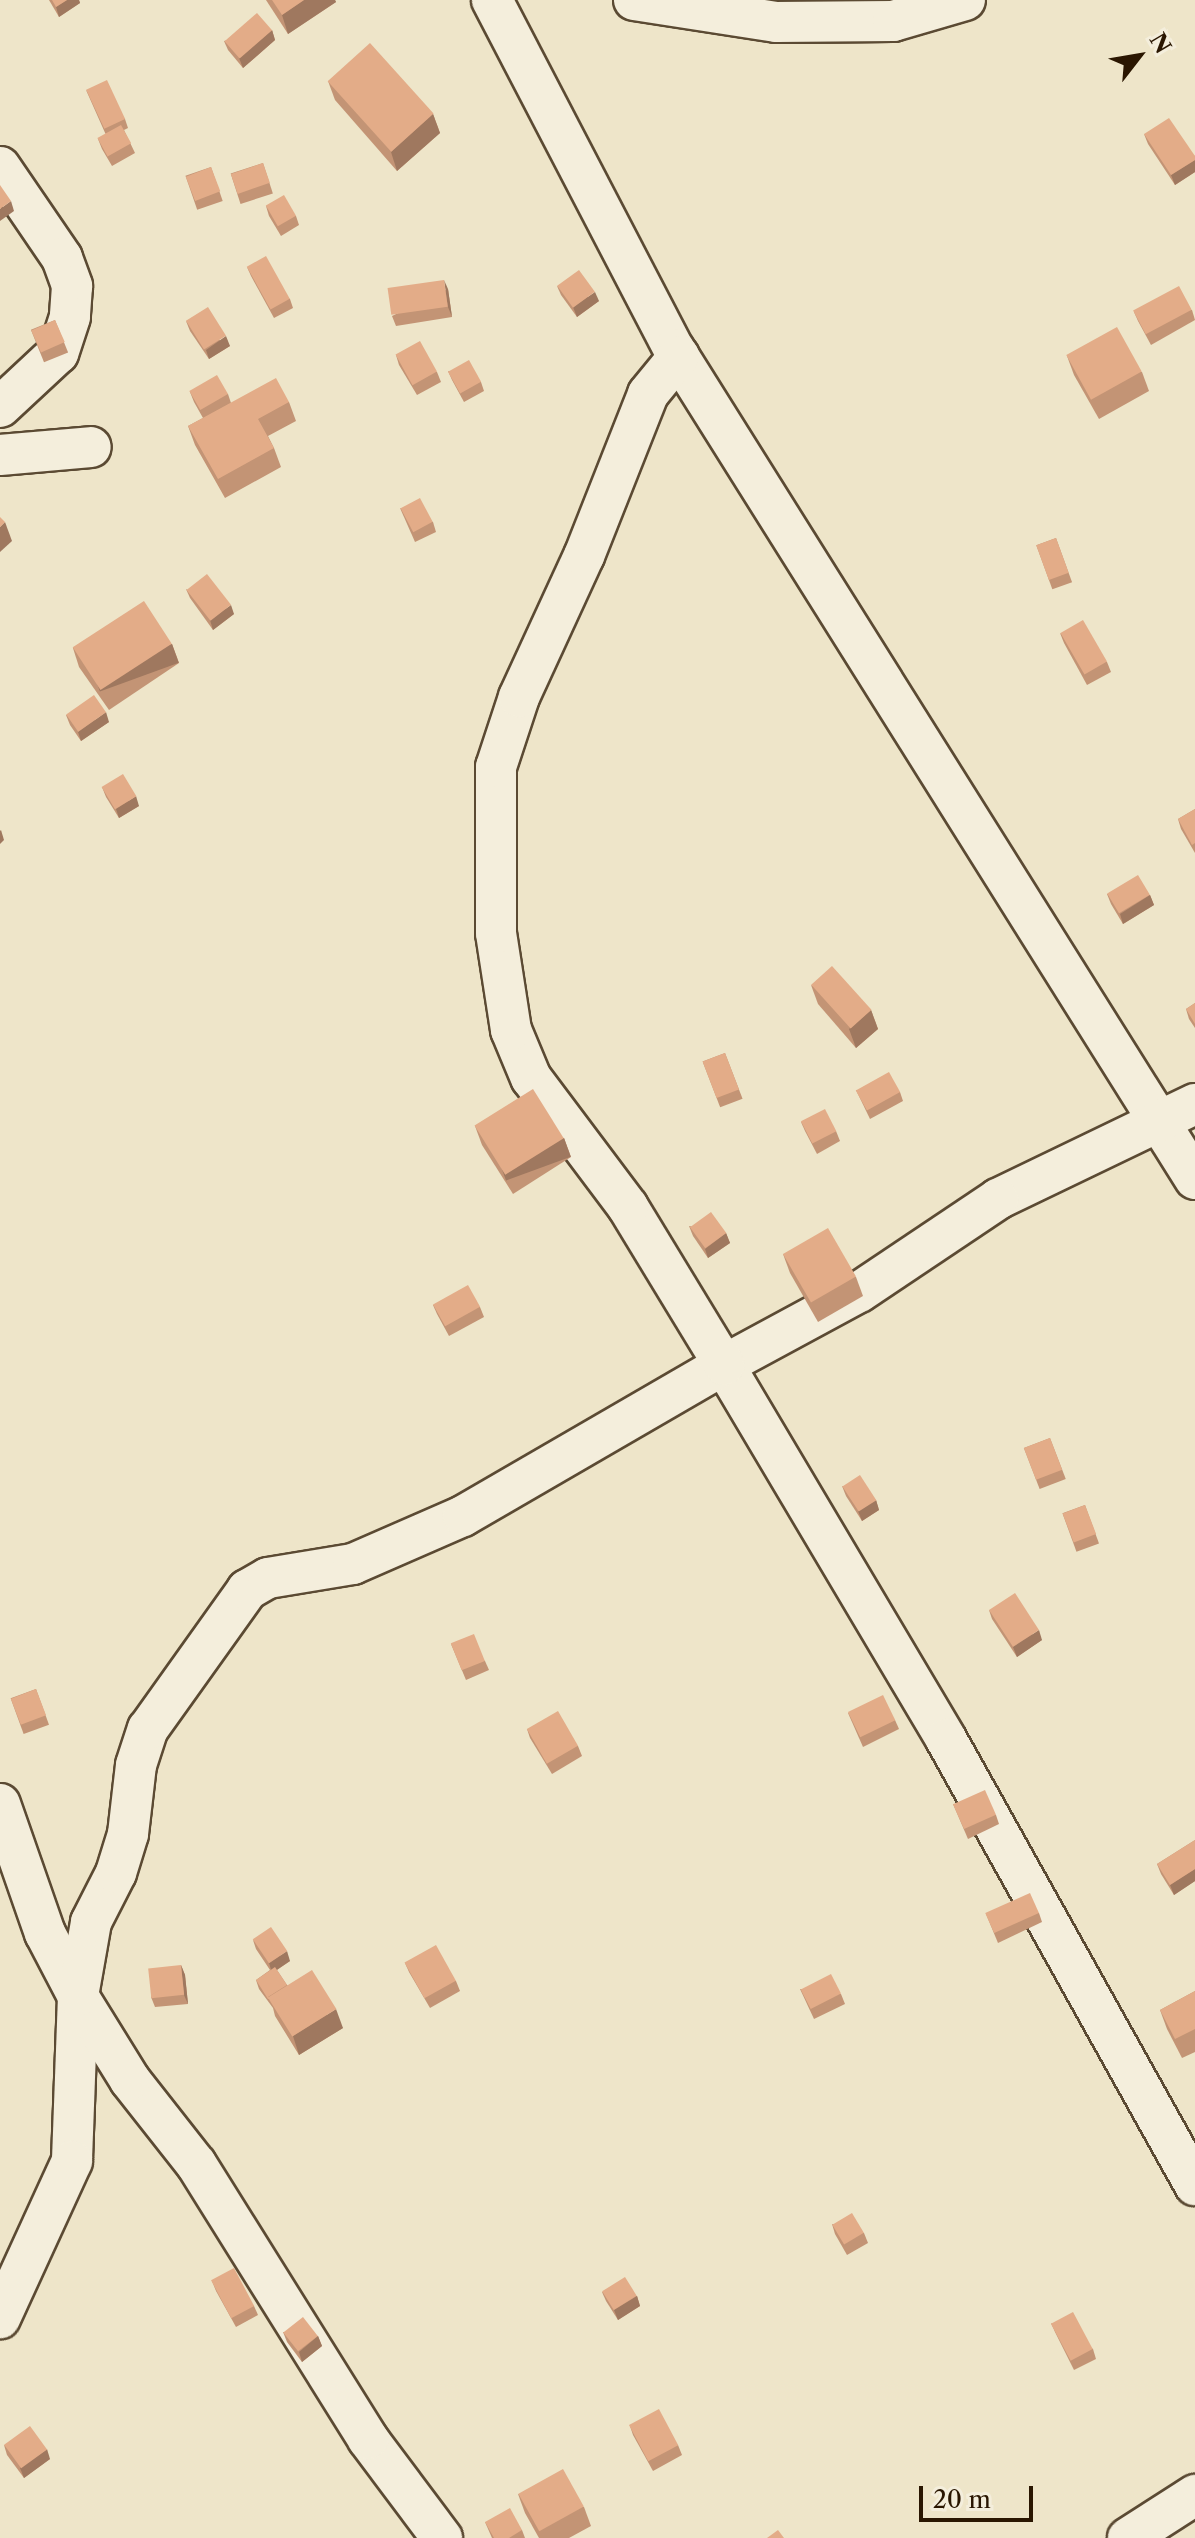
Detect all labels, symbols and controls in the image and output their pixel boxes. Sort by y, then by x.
north arrow [1099,16,1179,96]
text: N [1144,28,1176,59]
scale bar [923,2470,1037,2520]
text: 20 m [933,2485,991,2514]

